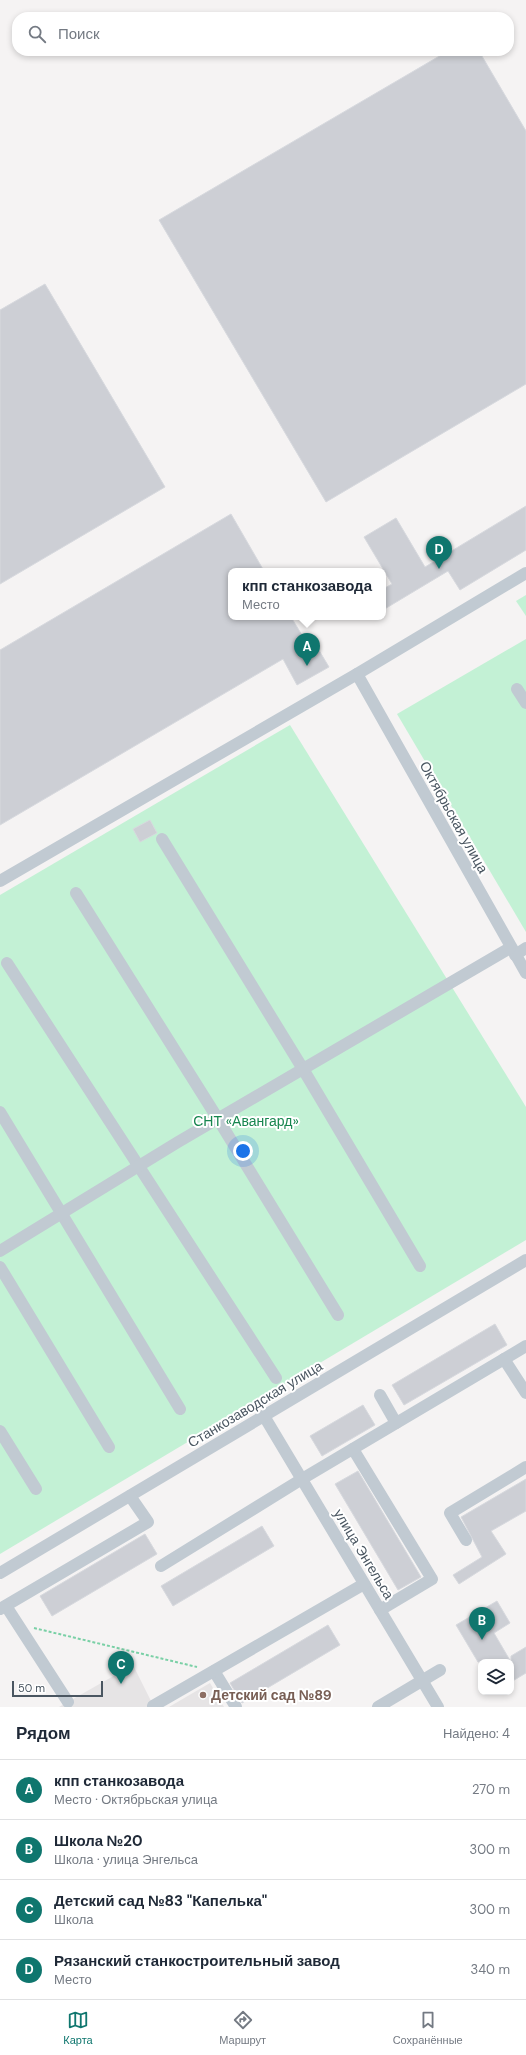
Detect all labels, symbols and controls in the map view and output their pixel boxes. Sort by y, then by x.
search box [12,12,514,56]
icon: search [26,23,48,45]
text: Поиск [58,24,100,44]
pin: D [426,536,452,569]
popup [228,568,386,620]
text: кпп станкозавода [242,576,372,596]
text: Место [242,596,280,613]
pin: A [294,633,320,666]
street label: Октябрьская улица [416,758,492,876]
park label: СНТ «Авангард» [193,1112,299,1130]
your location [233,1141,253,1161]
street label: Станкозаводская улица [184,1357,326,1451]
street label: улица Энгельса [330,1505,398,1603]
pin: B [469,1607,495,1640]
pin: C [108,1651,134,1684]
map controls [478,1659,514,1695]
button: layers [478,1659,514,1695]
scale bar [12,1679,103,1698]
text: 50 m [18,1681,45,1695]
place label: Детский сад №89 [211,1686,332,1704]
marker: Детский сад №89 [198,1690,208,1700]
text: Рядом [16,1722,71,1744]
text: Найдено: 4 [443,1725,510,1742]
text: кпп станкозавода [54,1771,184,1791]
text: A [24,1781,34,1798]
text: 270 m [472,1781,510,1798]
text: Место · Октябрьская улица [54,1791,218,1808]
text: Школа №20 [54,1831,142,1851]
text: B [25,1841,33,1858]
text: 300 m [469,1841,510,1858]
text: Школа · улица Энгельса [54,1851,198,1868]
text: Детский сад №83 "Капелька" [54,1891,267,1911]
text: C [24,1901,34,1918]
text: 300 m [469,1901,510,1918]
text: Школа [54,1911,94,1928]
text: Рязанский станкостроительный завод [54,1951,340,1971]
text: D [24,1961,34,1978]
text: 340 m [470,1961,510,1978]
text: Место [54,1971,92,1988]
tab: Карта [63,2009,93,2047]
tab: Маршрут [219,2009,266,2047]
tab: Сохранённые [393,2009,463,2047]

